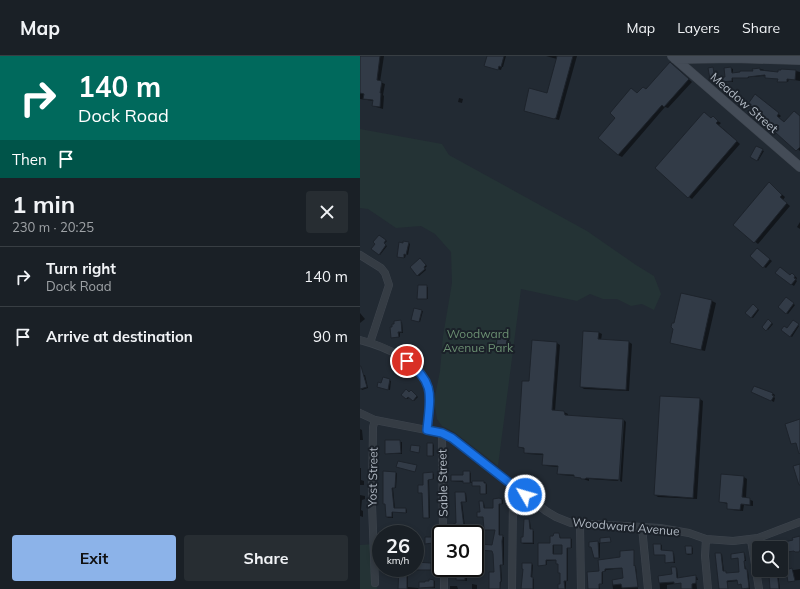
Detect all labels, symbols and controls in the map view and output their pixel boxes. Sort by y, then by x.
text: Map [20,16,60,40]
text: Map [626,19,655,37]
text: Layers [677,19,720,37]
text: Share [742,19,780,37]
text: 140 m [78,69,161,104]
street label: Meadow Street [707,69,781,136]
icon: right [12,72,64,124]
text: Dock Road [78,104,169,127]
icon: arrive [55,148,77,170]
text: Then [12,150,47,169]
text: 1 min [12,189,75,219]
button: close [306,191,348,233]
text: 230 m · 20:25 [12,219,94,235]
text: Turn right [46,259,116,278]
icon: right [12,266,34,288]
text: 140 m [304,267,348,286]
text: Dock Road [46,278,112,294]
icon: arrive [12,326,34,348]
park label: Woodward Avenue Park [443,326,514,355]
text: Arrive at destination [46,327,193,346]
text: 90 m [313,327,348,346]
pin [390,344,424,378]
icon: arrive [396,350,418,372]
street label: Yost Street [364,447,381,508]
street label: Sable Street [434,449,451,517]
position arrow [504,474,546,516]
street label: Woodward Avenue [572,514,680,539]
speed limit sign: 30 [432,525,484,577]
text: 26 [386,533,410,558]
button: Exit [12,535,176,581]
button: Share [184,535,348,581]
map controls [752,541,788,577]
button: search [752,541,788,577]
text: km/h [387,554,409,567]

